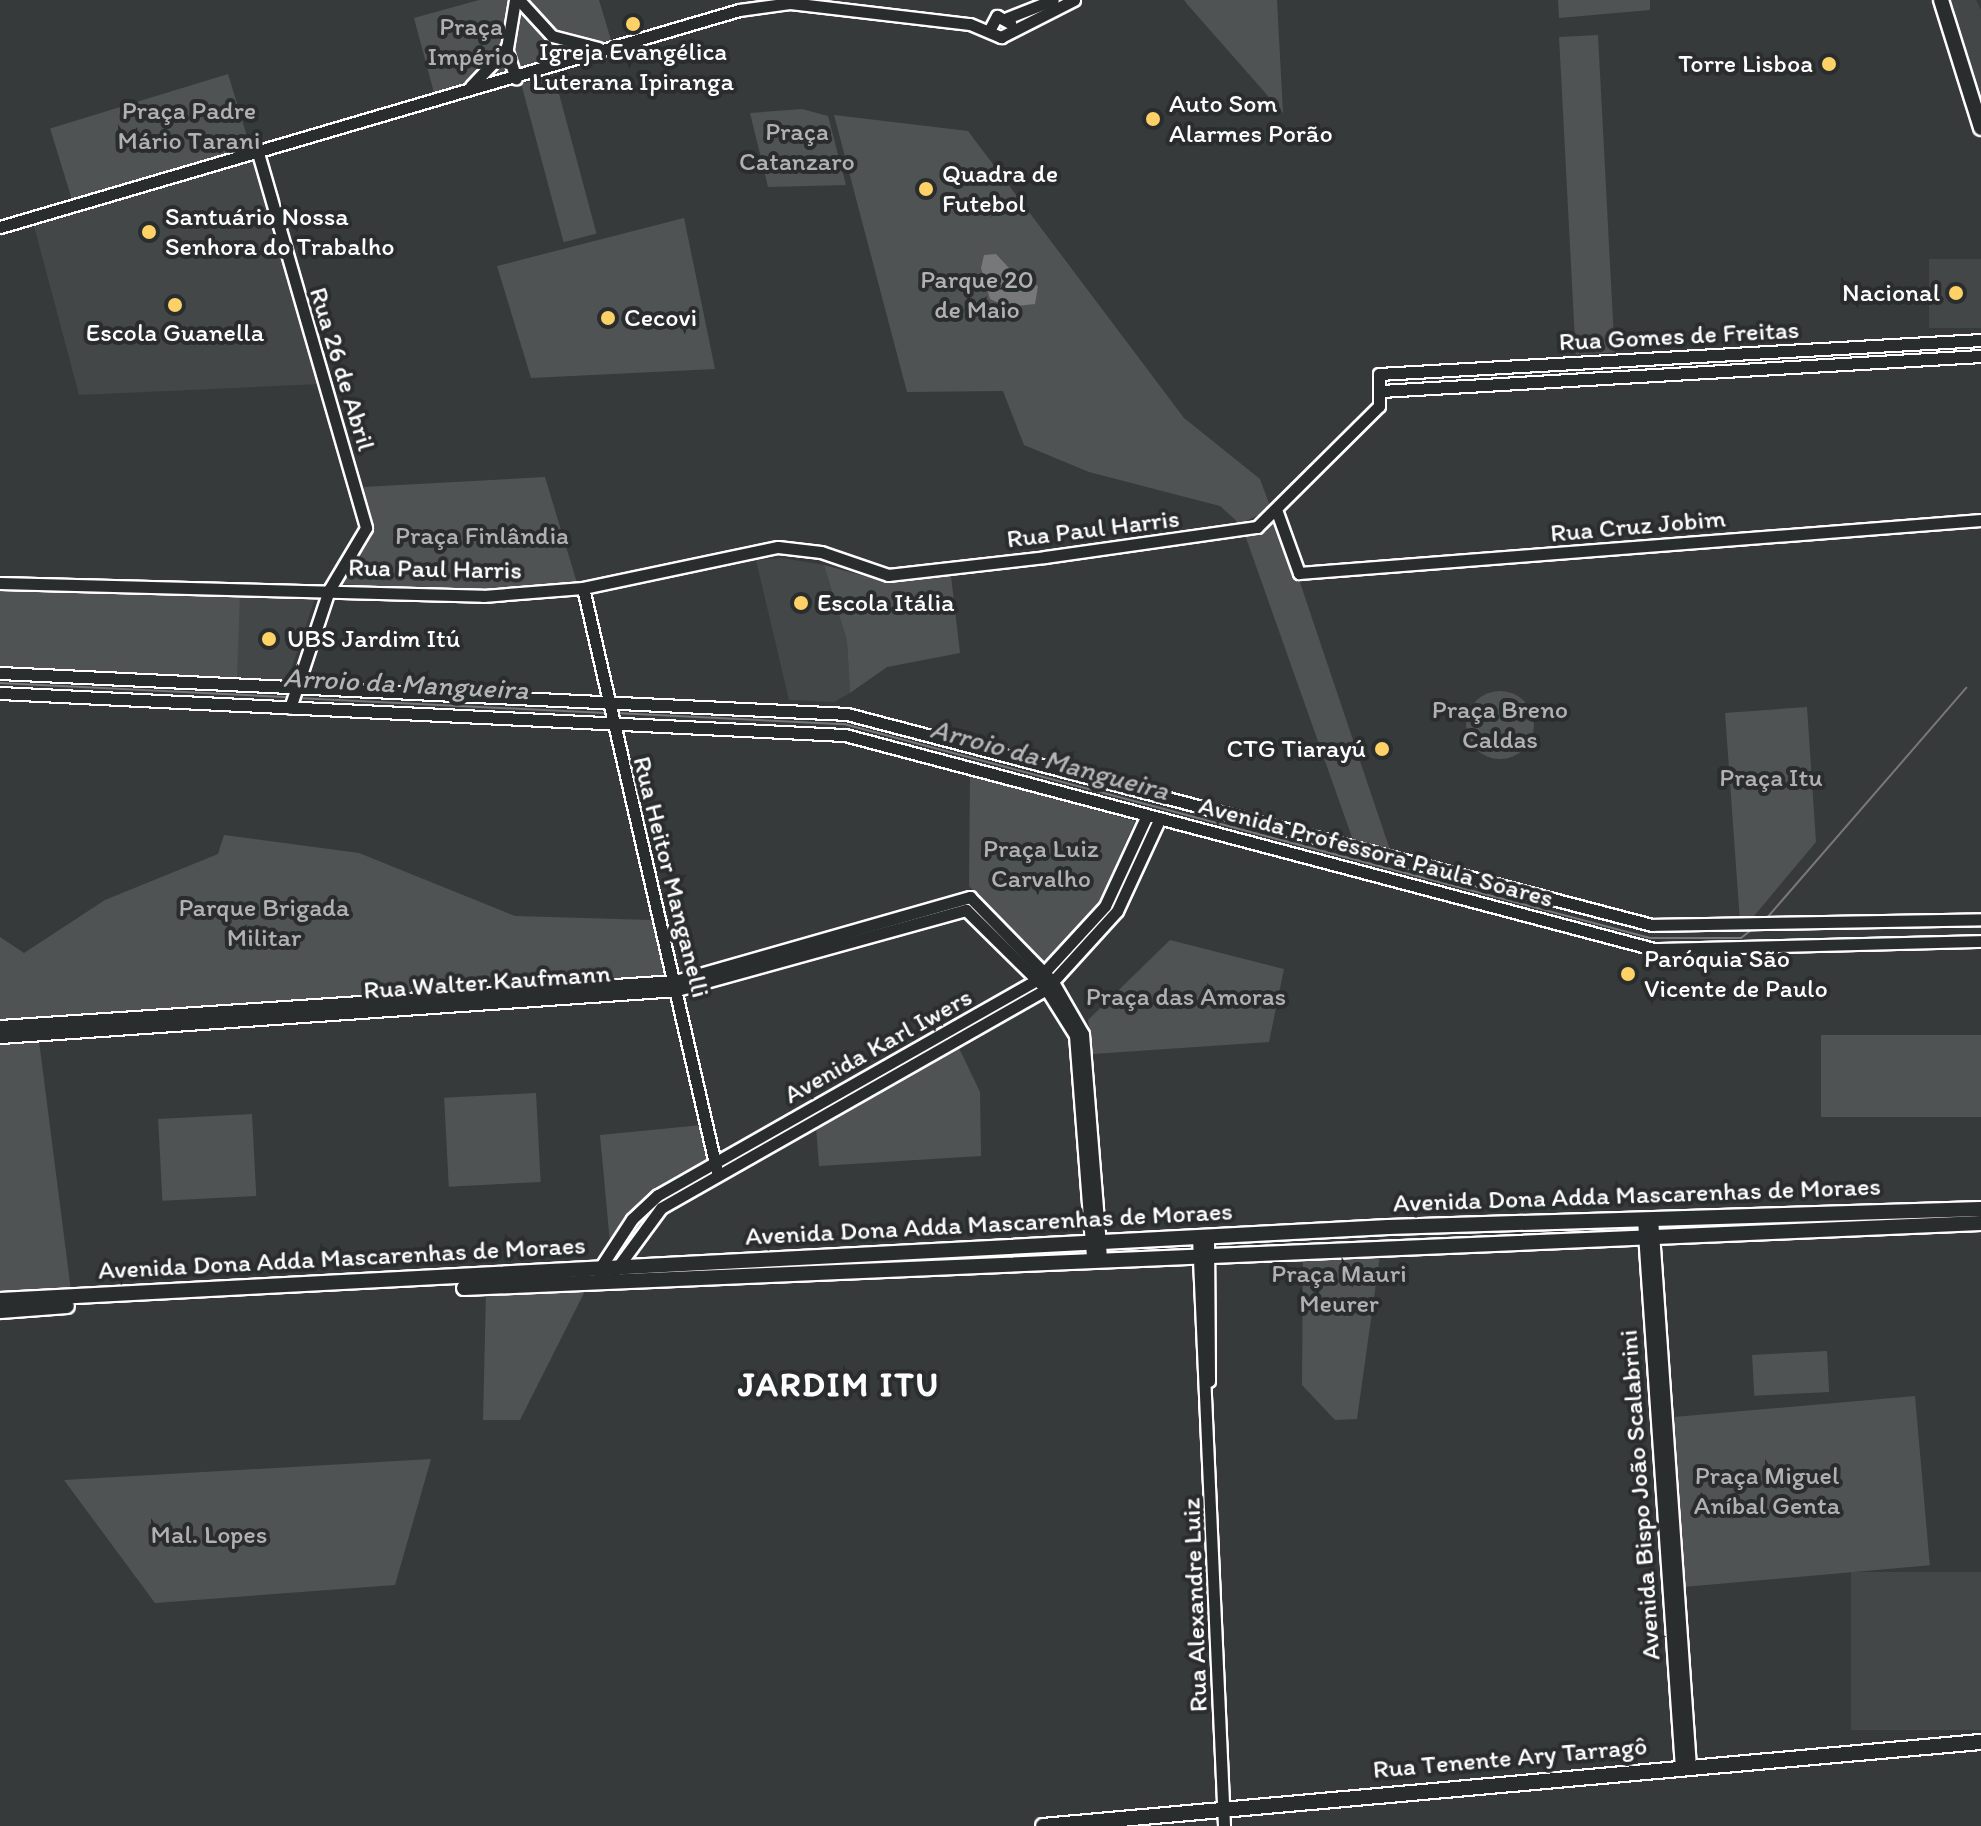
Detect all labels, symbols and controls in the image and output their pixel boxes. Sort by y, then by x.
park label: Praça Império [428,11,514,72]
marker: Igreja Evangélica Luterana Ipiranga [624,15,642,33]
place label: Igreja Evangélica Luterana Ipiranga [532,36,734,98]
place label: Torre Lisboa [1678,48,1813,80]
marker: Torre Lisboa [1820,55,1838,73]
place label: Auto Som Alarmes Porão [1169,88,1332,150]
park label: Praça Padre Mário Tarani [119,95,259,156]
marker: Auto Som Alarmes Porão [1144,110,1162,128]
park label: Praça Catanzaro [739,116,855,178]
place label: Quadra de Futebol [942,158,1058,220]
marker: Quadra de Futebol [917,180,935,198]
place label: Santuário Nossa Senhora do Trabalho [165,201,394,262]
marker: Santuário Nossa Senhora do Trabalho [140,223,158,241]
park label: Parque 20 de Maio [920,264,1034,326]
place label: Nacional [1842,277,1940,309]
street label: Rua 26 de Abril [302,284,382,454]
marker: Nacional [1947,284,1965,302]
marker: Escola Guanella [166,296,184,314]
place label: Cecovi [624,302,697,334]
marker: Cecovi [599,309,617,327]
street label: Rua Gomes de Freitas [1558,314,1800,358]
place label: Escola Guanella [86,317,264,349]
street label: Rua Paul Harris [1005,503,1181,555]
street label: Rua Cruz Jobim [1550,503,1726,549]
park label: Praça Finlândia [395,520,569,552]
street label: Rua Paul Harris [348,552,522,586]
place label: Escola Itália [817,587,954,619]
marker: Escola Itália [792,594,810,612]
place label: UBS Jardim Itú [287,623,460,655]
marker: UBS Jardim Itú [258,628,280,650]
water label: Arroio da Mangueira [283,660,529,706]
park label: Praça Breno Caldas [1432,694,1568,756]
water label: Arroio da Mangueira [927,711,1173,807]
place label: CTG Tiarayú [1226,733,1366,765]
marker: CTG Tiarayú [1373,740,1391,758]
street label: Rua Heitor Manganelli [626,753,716,1001]
park label: Praça Itu [1719,762,1823,794]
street label: Avenida Professora Paula Soares [1196,790,1556,914]
park label: Praça Luiz Carvalho [983,833,1099,894]
park label: Parque Brigada Militar [178,892,350,954]
place label: Paróquia São Vicente de Paulo [1644,943,1827,1004]
street label: Rua Walter Kaufmann [363,958,611,1006]
marker: Paróquia São Vicente de Paulo [1619,965,1637,983]
park label: Praça das Amoras [1086,981,1286,1013]
street label: Avenida Karl Iwers [779,982,977,1110]
street label: Avenida Dona Adda Mascarenhas de Moraes [1392,1171,1882,1219]
street label: Avenida Dona Adda Mascarenhas de Moraes [744,1196,1234,1252]
street label: Avenida Dona Adda Mascarenhas de Moraes [97,1230,587,1286]
park label: Praça Mauri Meurer [1272,1258,1406,1320]
street label: Avenida Bispo João Scalabrini [1613,1329,1667,1661]
district label: JARDIM ITU [740,1365,938,1405]
park label: Praça Miguel Aníbal Genta [1694,1460,1840,1522]
street label: Rua Alexandre Luiz [1176,1498,1214,1712]
park label: Mal. Lopes [150,1519,268,1551]
street label: Rua Tenente Ary Tarragô [1373,1731,1647,1785]

